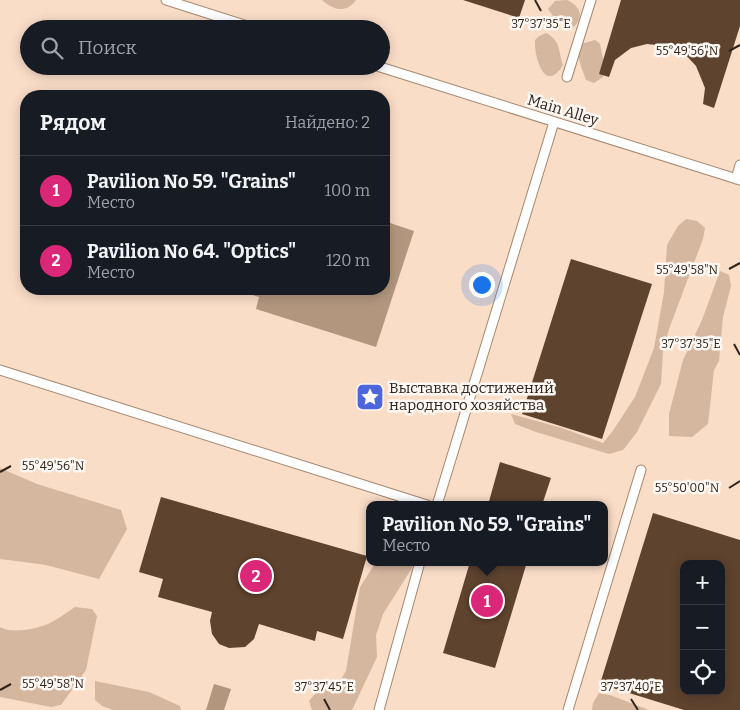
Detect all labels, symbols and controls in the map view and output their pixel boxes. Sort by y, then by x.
text: 37°37'35"E [511,17,571,31]
search box [20,20,390,75]
icon: search [38,34,66,62]
text: Поиск [78,36,137,59]
text: 55°49'56"N [656,44,719,58]
street label: Main Alley [525,91,601,129]
text: Рядом [40,110,106,136]
text: Найдено: 2 [285,113,370,132]
text: Pavilion No 59. "Grains" [87,170,296,193]
text: 1 [53,181,59,200]
text: 100 m [325,181,370,200]
text: Место [87,193,135,212]
text: Pavilion No 64. "Optics" [87,240,296,263]
text: 2 [51,251,61,270]
text: 120 m [326,251,370,270]
text: Место [87,263,135,282]
text: 55°49'58"N [656,263,719,277]
your location [469,272,495,298]
text: 37°37'35"E [661,337,721,351]
place label: Выставка достижений народного хозяйства [389,379,554,414]
place icon: Выставка достижений народного хозяйства [355,382,385,412]
text: 55°49'56"N [22,459,85,473]
text: 55°50'00"N [655,481,720,495]
popup [366,501,608,566]
text: Pavilion No 59. "Grains" [382,513,592,536]
text: Место [382,536,430,555]
pin: 2 [240,557,272,595]
map controls [680,560,725,695]
button: + [680,560,725,605]
pin: 1 [471,582,503,620]
button: − [680,605,725,650]
button: locate [680,650,725,695]
text: 55°49'58"N [22,677,85,691]
text: 37°37'45"E [294,680,354,694]
text: 37°37'40"E [601,680,661,694]

